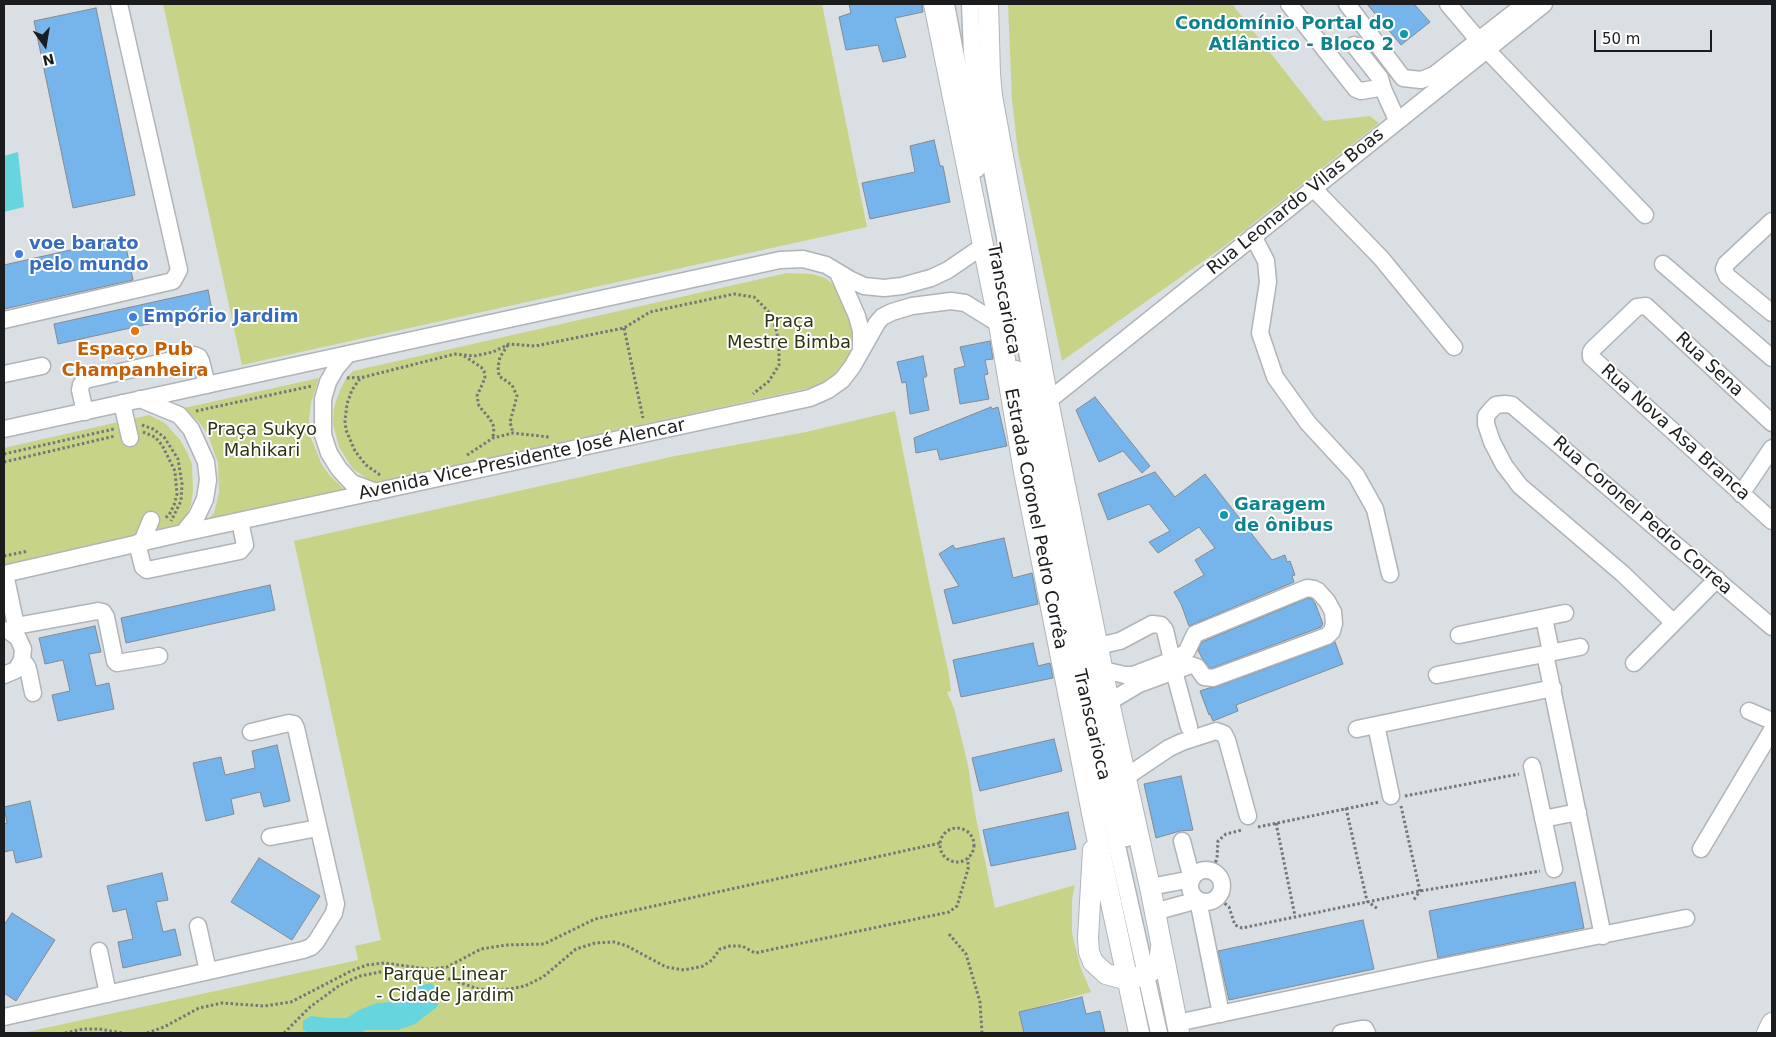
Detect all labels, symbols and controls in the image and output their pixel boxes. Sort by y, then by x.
place label: Condomínio Portal do Atlântico - Bloco 2 [1175,13,1394,56]
north arrow [20,20,70,70]
scale bar [1596,20,1714,52]
marker: Condomínio Portal do Atlântico - Bloco 2 [1398,28,1410,40]
text: 50 m [1602,30,1640,48]
text: N [41,51,56,69]
street label: Rua Leonardo Vilas Boas [1203,124,1389,280]
place label: voe barato pelo mundo [29,233,149,276]
street label: Transcarioca [982,242,1024,356]
marker: voe barato pelo mundo [13,248,25,260]
place label: Empório Jardim [143,306,299,328]
marker: Empório Jardim [127,311,139,323]
park label: Praça Mestre Bimba [727,311,851,354]
marker: Espaço Pub Champanheira [129,325,141,337]
street label: Rua Sena [1671,328,1747,402]
place label: Espaço Pub Champanheira [62,339,208,382]
street label: Rua Nova Asa Branca [1596,360,1754,506]
street label: Estrada Coronel Pedro Corrêa [999,387,1071,651]
street label: Avenida Vice-Presidente José Alencar [357,415,687,505]
park label: Praça Sukyo Mahikari [207,419,317,462]
street label: Rua Coronel Pedro Correa [1548,432,1736,600]
place label: Garagem de ônibus [1234,494,1333,536]
marker: Garagem de ônibus [1218,509,1230,521]
street label: Transcarioca [1068,668,1114,782]
park label: Parque Linear - Cidade Jardim [376,964,514,1006]

